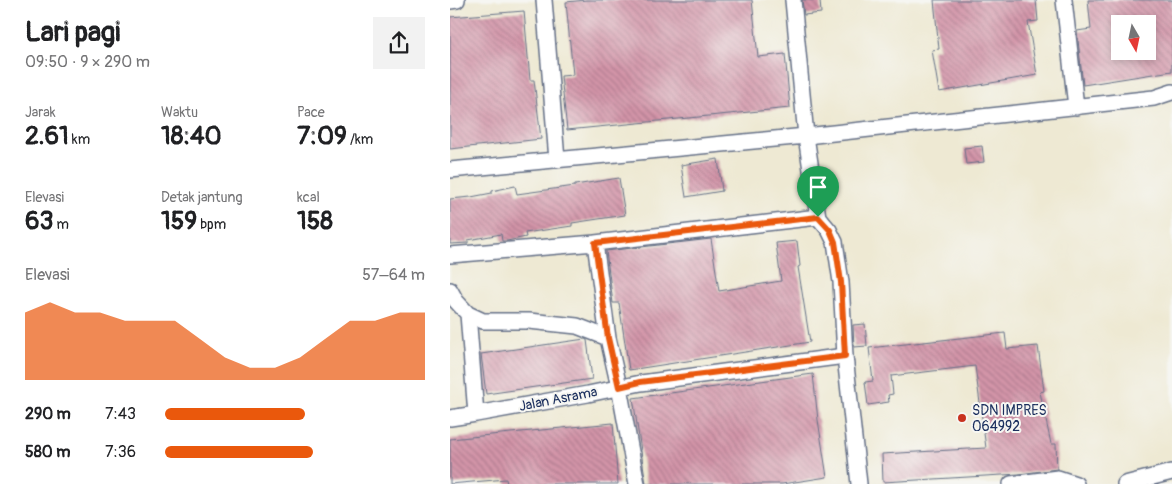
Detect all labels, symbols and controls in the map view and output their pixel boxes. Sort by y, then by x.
text: Lari pagi [25,15,120,50]
north arrow [1111,15,1156,60]
map controls [1111,15,1156,60]
button: share [373,17,425,69]
text: 09:50 · 9 × 290 m [25,52,150,72]
text: Jarak [25,104,56,121]
text: Waktu [161,104,198,121]
text: Pace [297,104,325,121]
text: 2.61 [25,121,69,152]
text: 18:40 [161,121,222,152]
text: 7:09 [297,121,347,152]
text: km [69,131,90,148]
text: /km [347,131,373,148]
pin [797,166,839,217]
icon: arrive [804,173,832,201]
text: Elevasi [25,189,64,206]
text: Detak jantung [161,189,242,206]
text: kcal [297,189,320,206]
text: 63 [25,206,54,237]
text: 159 [161,206,197,237]
text: 158 [297,206,333,237]
text: m [54,216,69,233]
text: bpm [197,216,226,233]
text: Elevasi [25,265,70,285]
text: 57–64 m [362,265,425,285]
street label: Jalan Asrama [517,383,599,415]
place label: SDN IMPRES 064992 [972,402,1047,435]
text: 290 m [25,404,71,424]
text: 7:43 [105,404,136,424]
marker: SDN IMPRES 064992 [956,412,968,424]
text: 580 m [25,442,70,462]
text: 7:36 [105,442,136,462]

